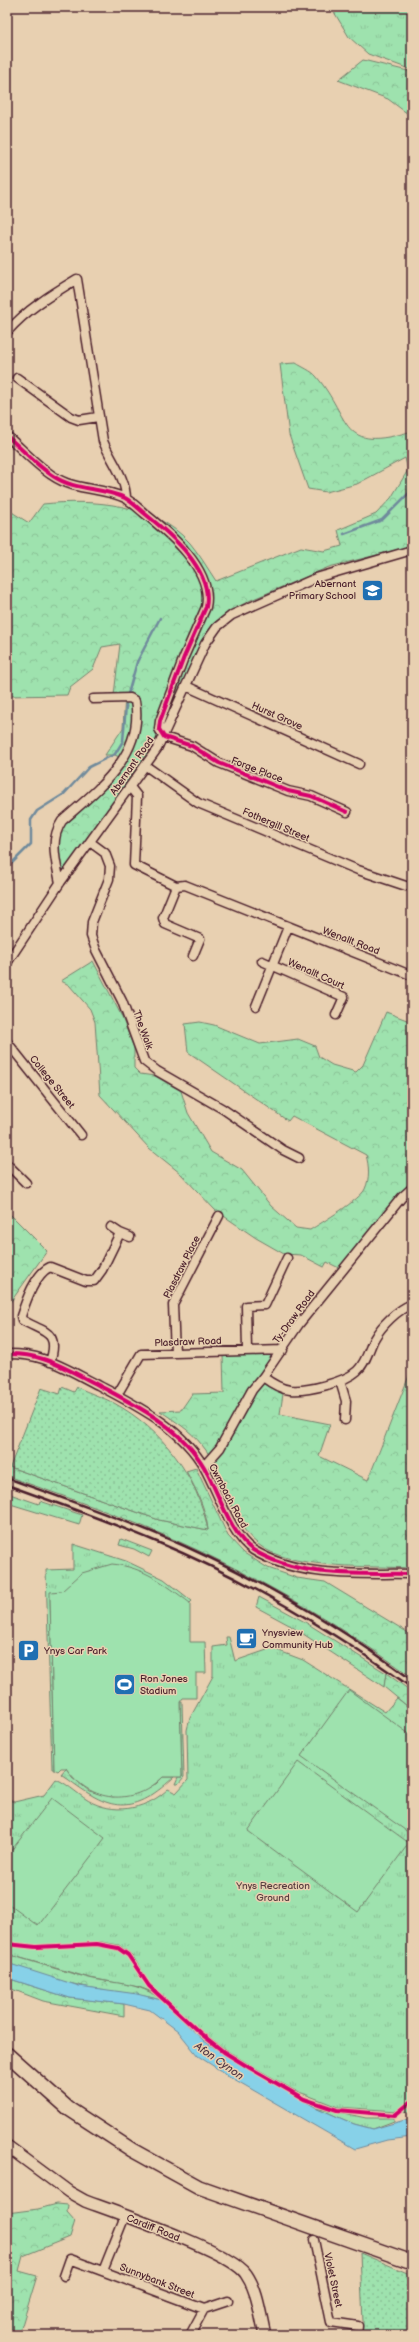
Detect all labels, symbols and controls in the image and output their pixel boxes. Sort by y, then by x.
school or university icon: Abernant Primary School [359,577,385,603]
place label: Abernant Primary School [289,578,356,602]
street label: Hurst Grove [250,699,304,733]
street label: Abernant Road [108,734,157,797]
street label: Forge Place [229,755,285,785]
street label: Fothergill Street [241,805,311,845]
street label: Wenallt Road [321,925,381,957]
street label: Wenallt Court [286,956,346,992]
street label: The Walk [130,1009,156,1051]
street label: College Street [27,1053,77,1111]
street label: Plasdraw Place [161,1234,203,1300]
street label: Ty-Draw Road [271,1288,318,1346]
street label: Plasdraw Road [154,1335,222,1349]
street label: Cwmbach Road [206,1462,250,1530]
cafe icon: Ynysview Community Hub [234,1626,260,1652]
place label: Ynysview Community Hub [261,1627,333,1651]
parking icon: Ynys Car Park [15,1638,41,1664]
place label: Ynys Car Park [43,1645,107,1657]
sports icon: Ron Jones Stadium [111,1672,137,1698]
place label: Ron Jones Stadium [140,1673,188,1697]
park label: Ynys Recreation Ground [235,1880,310,1904]
water label: Afon Cynon [191,2039,246,2083]
street label: Cardiff Road [125,2212,182,2244]
street label: Violet Street [321,2252,345,2308]
street label: Sunnybank Street [118,2261,196,2301]

